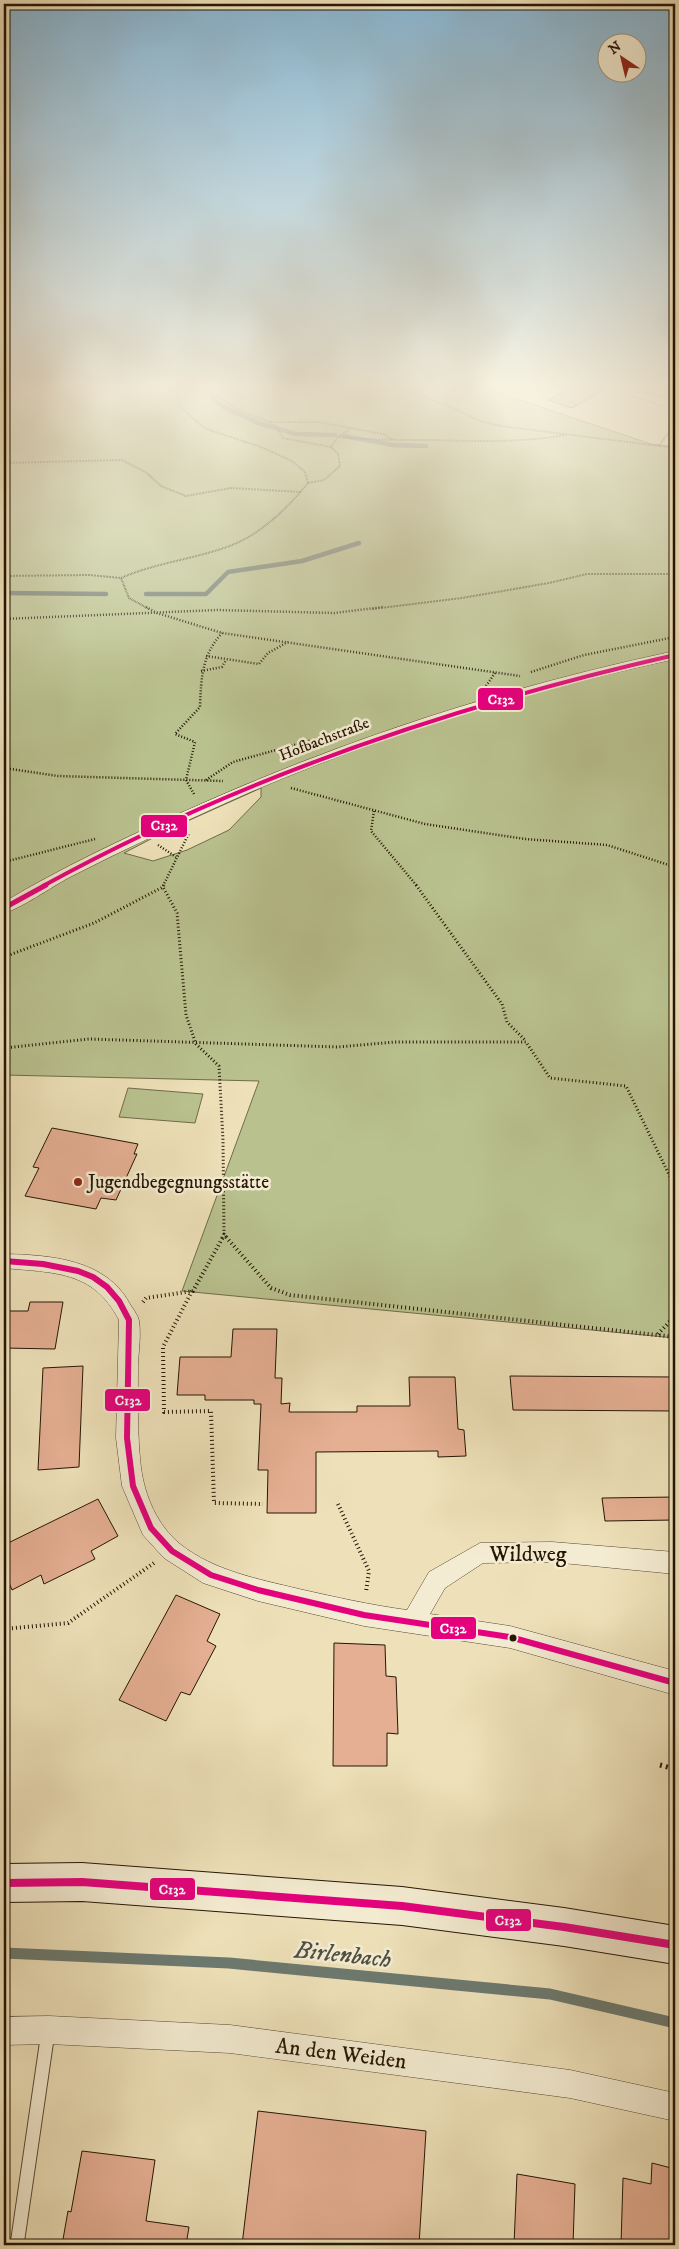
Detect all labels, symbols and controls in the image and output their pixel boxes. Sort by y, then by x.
north arrow [596,32,646,82]
text: N [605,37,625,59]
line badge: C132 [477,687,524,711]
text: C132 [488,691,515,709]
street label: Hofbachstraße [276,712,372,765]
line badge: C132 [140,814,188,838]
text: C132 [151,817,178,835]
place label: Jugendbegegnungsstätte [86,1171,269,1194]
marker: Jugendbegegnungsstätte [72,1176,84,1188]
line badge: C132 [104,1388,151,1412]
text: C132 [115,1392,142,1410]
street label: Wildweg [488,1541,567,1568]
line badge: C132 [430,1616,477,1640]
text: C132 [440,1620,467,1638]
unlabelled marker [508,1633,518,1643]
line badge: C132 [149,1877,196,1901]
text: C132 [159,1881,186,1899]
line badge: C132 [485,1908,532,1932]
text: C132 [495,1912,522,1930]
water label: Birlenbach [292,1935,393,1975]
street label: An den Weiden [274,2033,409,2076]

